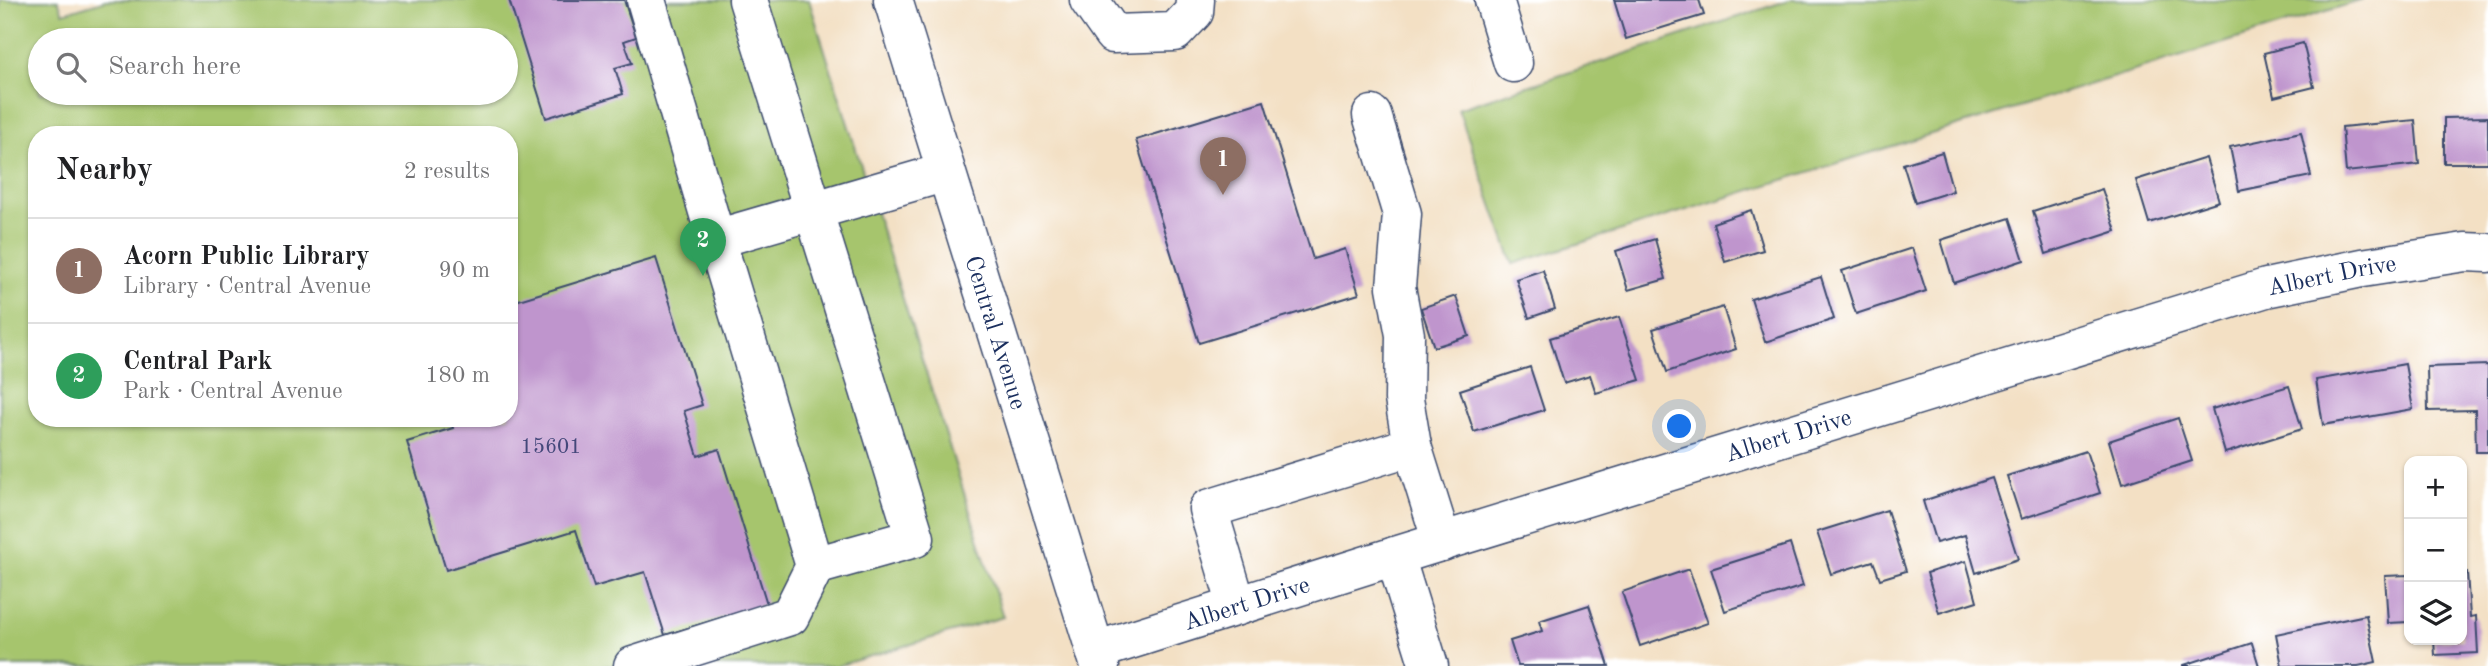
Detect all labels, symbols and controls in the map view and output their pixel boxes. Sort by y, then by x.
search box [28,28,518,105]
icon: search [52,48,90,86]
text: Search here [108,54,241,80]
pin: 1 [1200,137,1246,195]
text: Nearby [56,156,153,186]
text: 2 results [404,160,490,183]
pin: 2 [680,218,726,276]
text: Acorn Public Library [123,244,370,270]
street label: Central Avenue [959,253,1030,413]
street label: Albert Drive [2266,253,2398,301]
text: 1 [72,259,86,282]
text: 90 m [439,259,490,282]
text: Library · Central Avenue [123,275,371,298]
text: Central Park [123,349,272,375]
text: 2 [72,364,86,387]
text: 180 m [425,364,490,387]
text: Park · Central Avenue [123,380,343,403]
street label: Albert Drive [1723,406,1855,468]
your location [1662,409,1696,443]
house number: 15601 [521,437,581,458]
map controls [2404,456,2467,645]
button: + [2404,456,2467,519]
button: − [2404,519,2467,582]
street label: Albert Drive [1181,574,1313,636]
button: layers [2404,582,2467,645]

